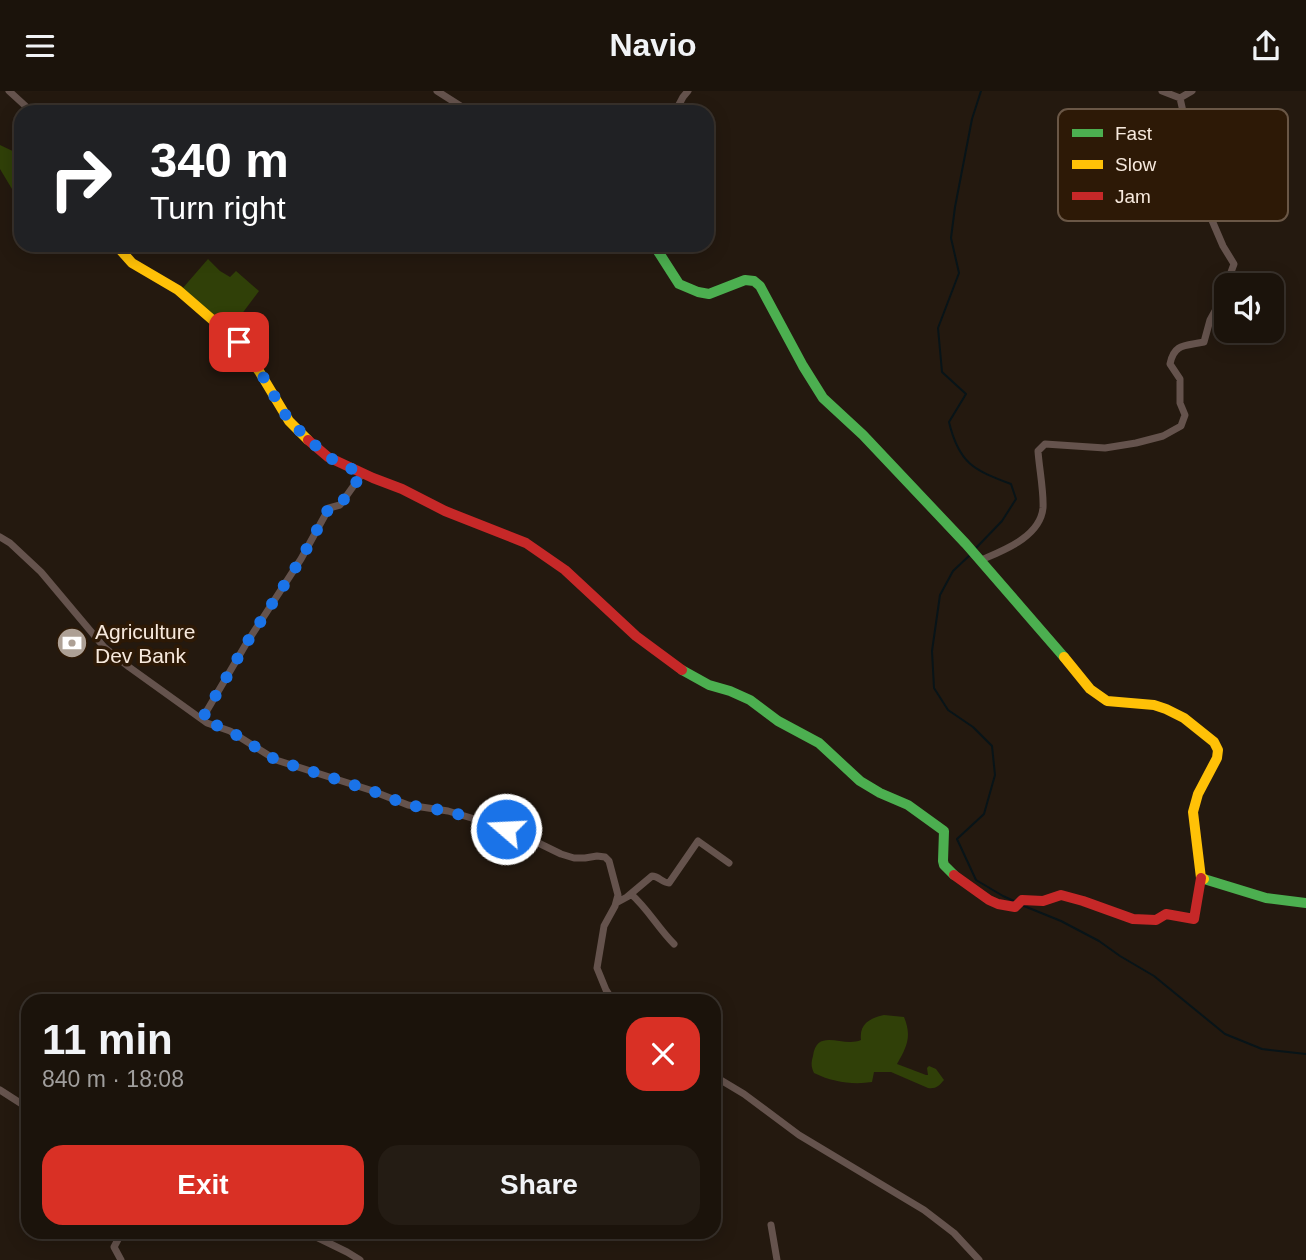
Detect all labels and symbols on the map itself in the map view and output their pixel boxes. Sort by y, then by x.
legend [1058,109,1288,221]
text: Fast [1115,123,1153,144]
text: Slow [1115,154,1156,175]
text: Jam [1115,186,1151,207]
pin [209,312,269,372]
place label: Agriculture Dev Bank [95,620,195,667]
bank icon: Agriculture Dev Bank [55,626,89,660]
position arrow [469,792,543,866]

